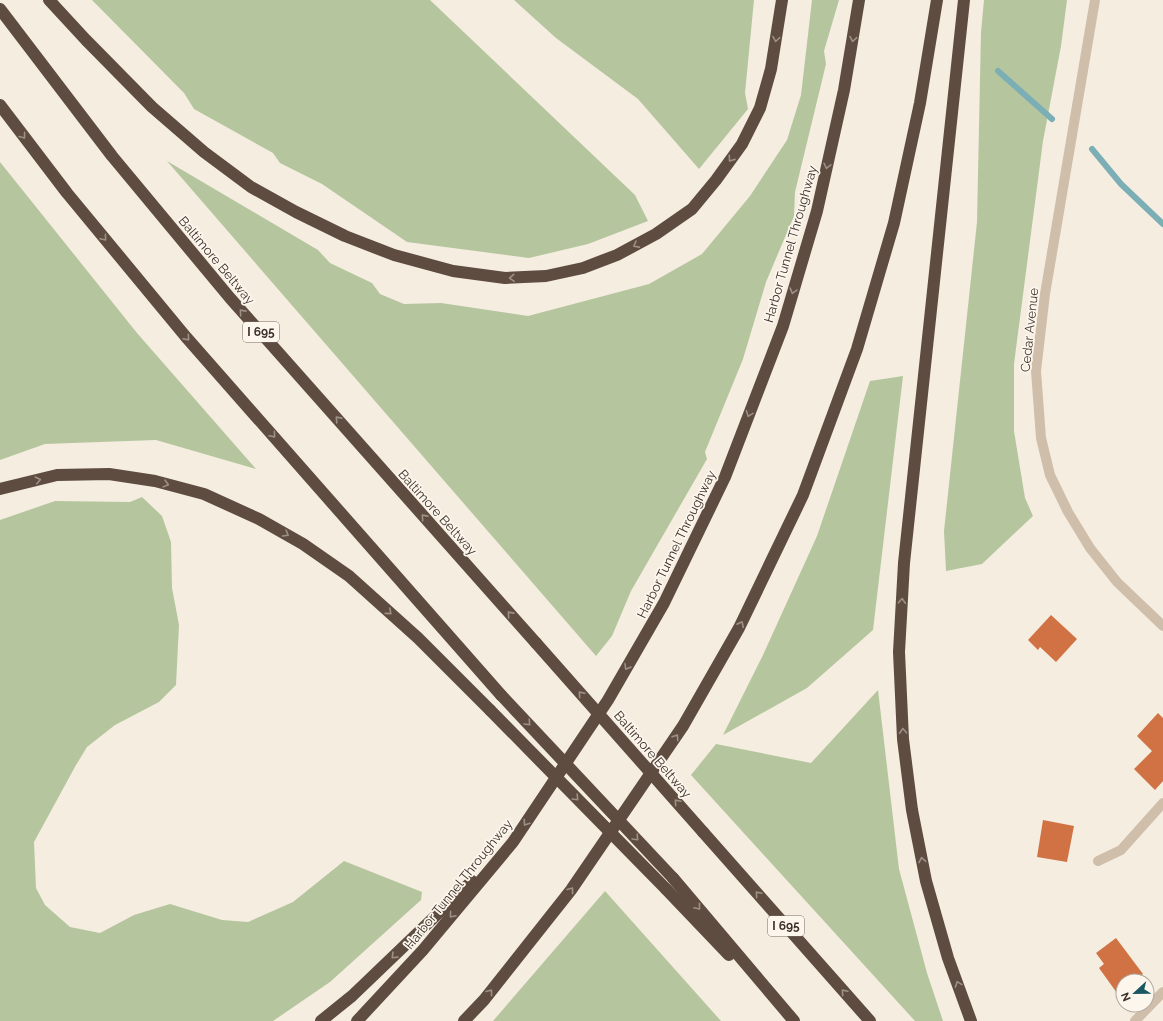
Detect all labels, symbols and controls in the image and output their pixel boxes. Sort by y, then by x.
one-way arrow [772,35,781,42]
one-way arrow [849,35,858,42]
one-way arrow [19,132,26,139]
one-way arrow [728,155,736,162]
one-way arrow [823,162,832,169]
street label: Harbor Tunnel Throughway [761,164,820,324]
street label: Baltimore Beltway [176,213,258,307]
one-way arrow [99,233,106,241]
one-way arrow [633,240,640,248]
one-way arrow [509,273,515,282]
street label: Cedar Avenue [1018,287,1041,373]
one-way arrow [789,288,798,295]
one-way arrow [240,309,247,316]
road number: I 695 [243,322,279,342]
one-way arrow [183,333,190,341]
one-way arrow [746,410,754,417]
one-way arrow [335,417,342,424]
one-way arrow [269,431,276,438]
street label: Baltimore Beltway [395,466,480,558]
street label: Harbor Tunnel Throughway [634,468,719,621]
one-way arrow [35,476,41,484]
one-way arrow [163,479,170,488]
one-way arrow [422,514,429,521]
one-way arrow [282,529,289,536]
one-way arrow [898,598,906,604]
one-way arrow [384,607,392,615]
one-way arrow [508,611,515,619]
one-way arrow [736,621,744,628]
one-way arrow [625,663,632,670]
one-way arrow [579,692,586,699]
street label: Baltimore Beltway [611,708,694,801]
one-way arrow [523,718,531,726]
one-way arrow [899,728,907,734]
one-way arrow [671,734,679,741]
one-way arrow [572,793,579,801]
one-way arrow [674,800,681,807]
street label: Harbor Tunnel Throughway [401,816,515,952]
one-way arrow [524,818,531,825]
one-way arrow [631,833,639,841]
one-way arrow [918,857,926,863]
one-way arrow [566,888,573,895]
one-way arrow [756,892,763,899]
one-way arrow [694,903,701,910]
one-way arrow [450,911,457,918]
road number: I 695 [768,916,804,936]
one-way arrow [391,951,398,958]
north arrow [1115,973,1155,1013]
one-way arrow [954,981,962,988]
one-way arrow [842,989,849,997]
one-way arrow [486,990,493,997]
text: N [1119,990,1134,1003]

